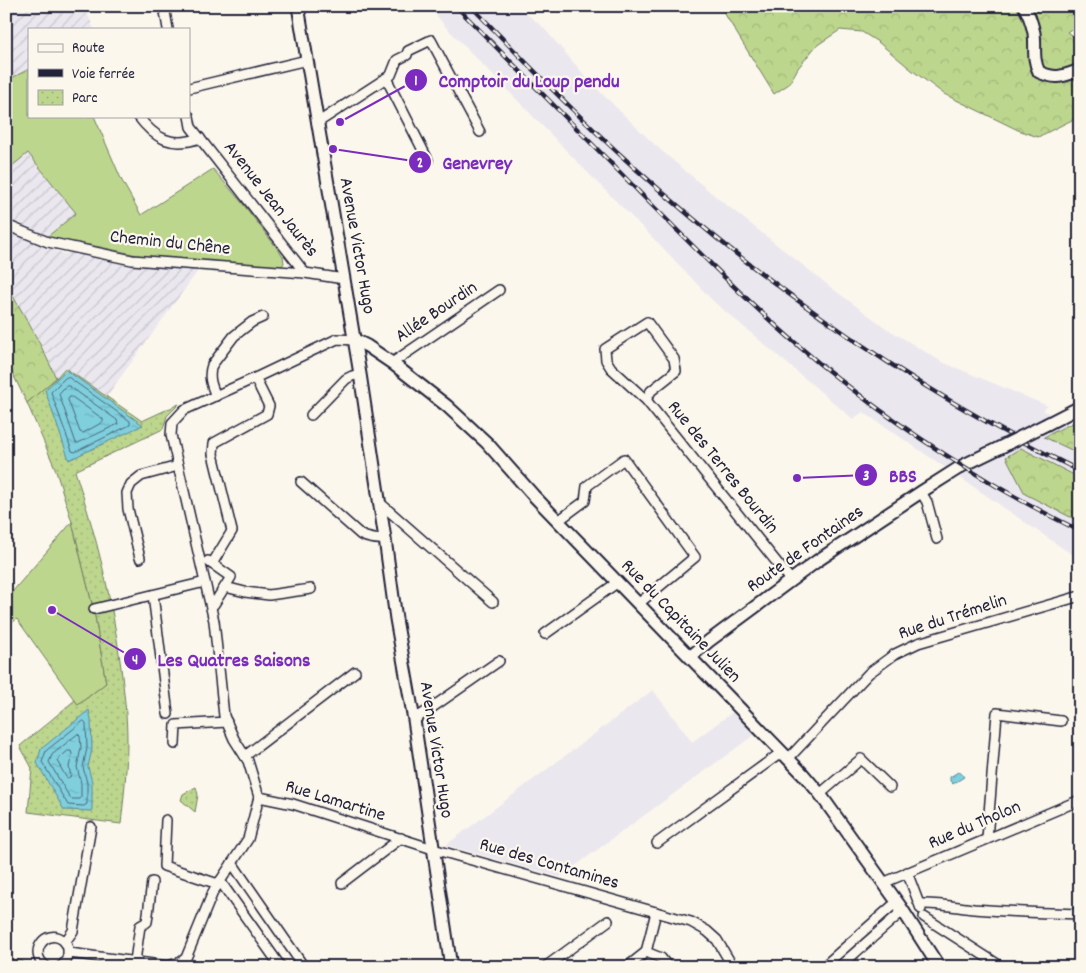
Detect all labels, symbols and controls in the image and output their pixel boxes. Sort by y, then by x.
legend [28,28,190,118]
text: Route [72,38,105,60]
callout: Comptoir du Loup pendu [403,63,629,98]
text: Voie ferrée [72,64,135,86]
text: Comptoir du Loup pendu [438,69,620,97]
text: 1 [414,71,418,93]
text: Parc [72,88,97,110]
street label: Avenue Jean Jaurès [216,136,324,264]
callout: Genevrey [407,144,522,179]
text: Genevrey [442,151,513,179]
text: 2 [417,153,423,175]
street label: Avenue Victor Hugo [331,176,381,316]
street label: Chemin du Chêne [108,224,232,264]
street label: Allée Bourdin [390,275,484,351]
street label: Rue des Terres Bourdin [660,396,784,540]
callout: BBS [854,457,927,492]
text: BBS [889,464,917,492]
text: 3 [863,466,870,488]
street label: Route de Fontaines [742,500,870,600]
street label: Rue du Capitaine Julien [614,554,746,690]
street label: Rue du Trémelin [895,588,1011,648]
callout: Les Quatres Saisons [122,641,320,676]
text: Les Quatres Saisons [157,648,311,676]
text: 4 [132,650,138,672]
street label: Avenue Victor Hugo [411,680,459,820]
street label: Rue Lamartine [282,774,388,830]
street label: Rue du Tholon [925,794,1025,858]
street label: Rue des Contamines [476,832,622,898]

